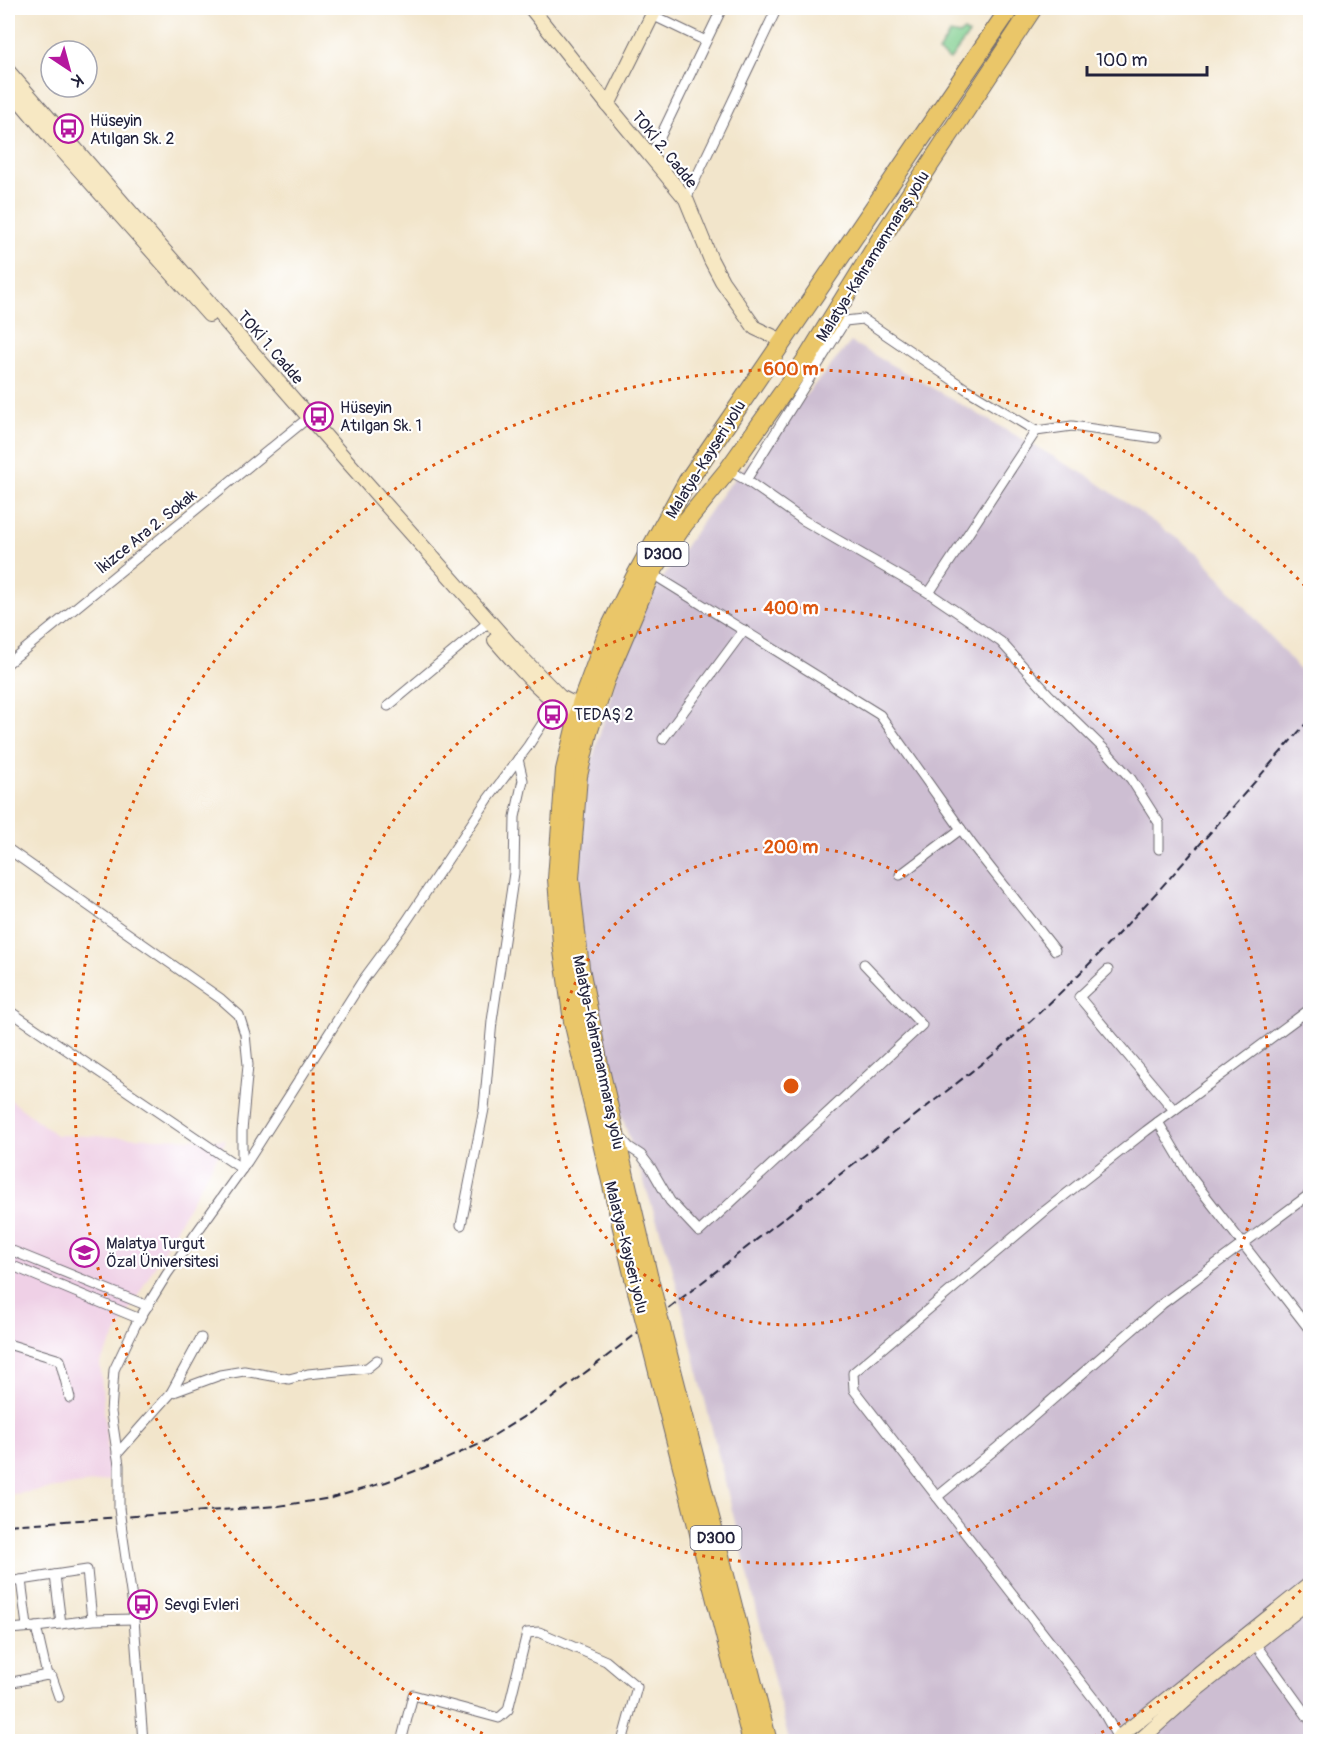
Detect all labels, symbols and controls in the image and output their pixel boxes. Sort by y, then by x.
north arrow [39,39,99,99]
scale bar [1087,39,1207,77]
text: 100 m [1096,49,1148,72]
text: K [67,69,87,91]
street label: TOKİ 2. Cadde [627,107,702,192]
place label: Hüseyin Atılgan Sk. 2 [90,111,174,149]
bus stop icon: Hüseyin Atılgan Sk. 2 [53,113,85,145]
street label: Malatya-Kahramanmaraş yolu [812,167,934,346]
street label: TOKİ 1. Cadde [233,307,308,389]
text: 600 m [764,358,818,381]
street label: Malatya-Kayseri yolu [661,397,750,522]
place label: Hüseyin Atılgan Sk. 1 [340,398,422,436]
bus stop icon: Hüseyin Atılgan Sk. 1 [303,400,335,432]
street label: İkizce Ara 2. Sokak [92,485,201,578]
road number: D300 [638,542,688,566]
text: 400 m [764,597,818,620]
bus stop icon: TEDAŞ 2 [537,698,569,730]
place label: TEDAŞ 2 [574,705,634,725]
text: 200 m [764,836,818,859]
street label: Malatya-Kahramanmaraş yolu [568,953,628,1151]
centre of rings [781,1076,801,1096]
street label: Malatya-Kayseri yolu [600,1179,652,1315]
place label: Malatya Turgut Özal Üniversitesi [106,1234,218,1272]
school or university icon: Malatya Turgut Özal Üniversitesi [69,1236,101,1268]
road number: D300 [690,1526,742,1550]
bus stop icon: Sevgi Evleri [127,1588,159,1620]
place label: Sevgi Evleri [164,1595,239,1615]

